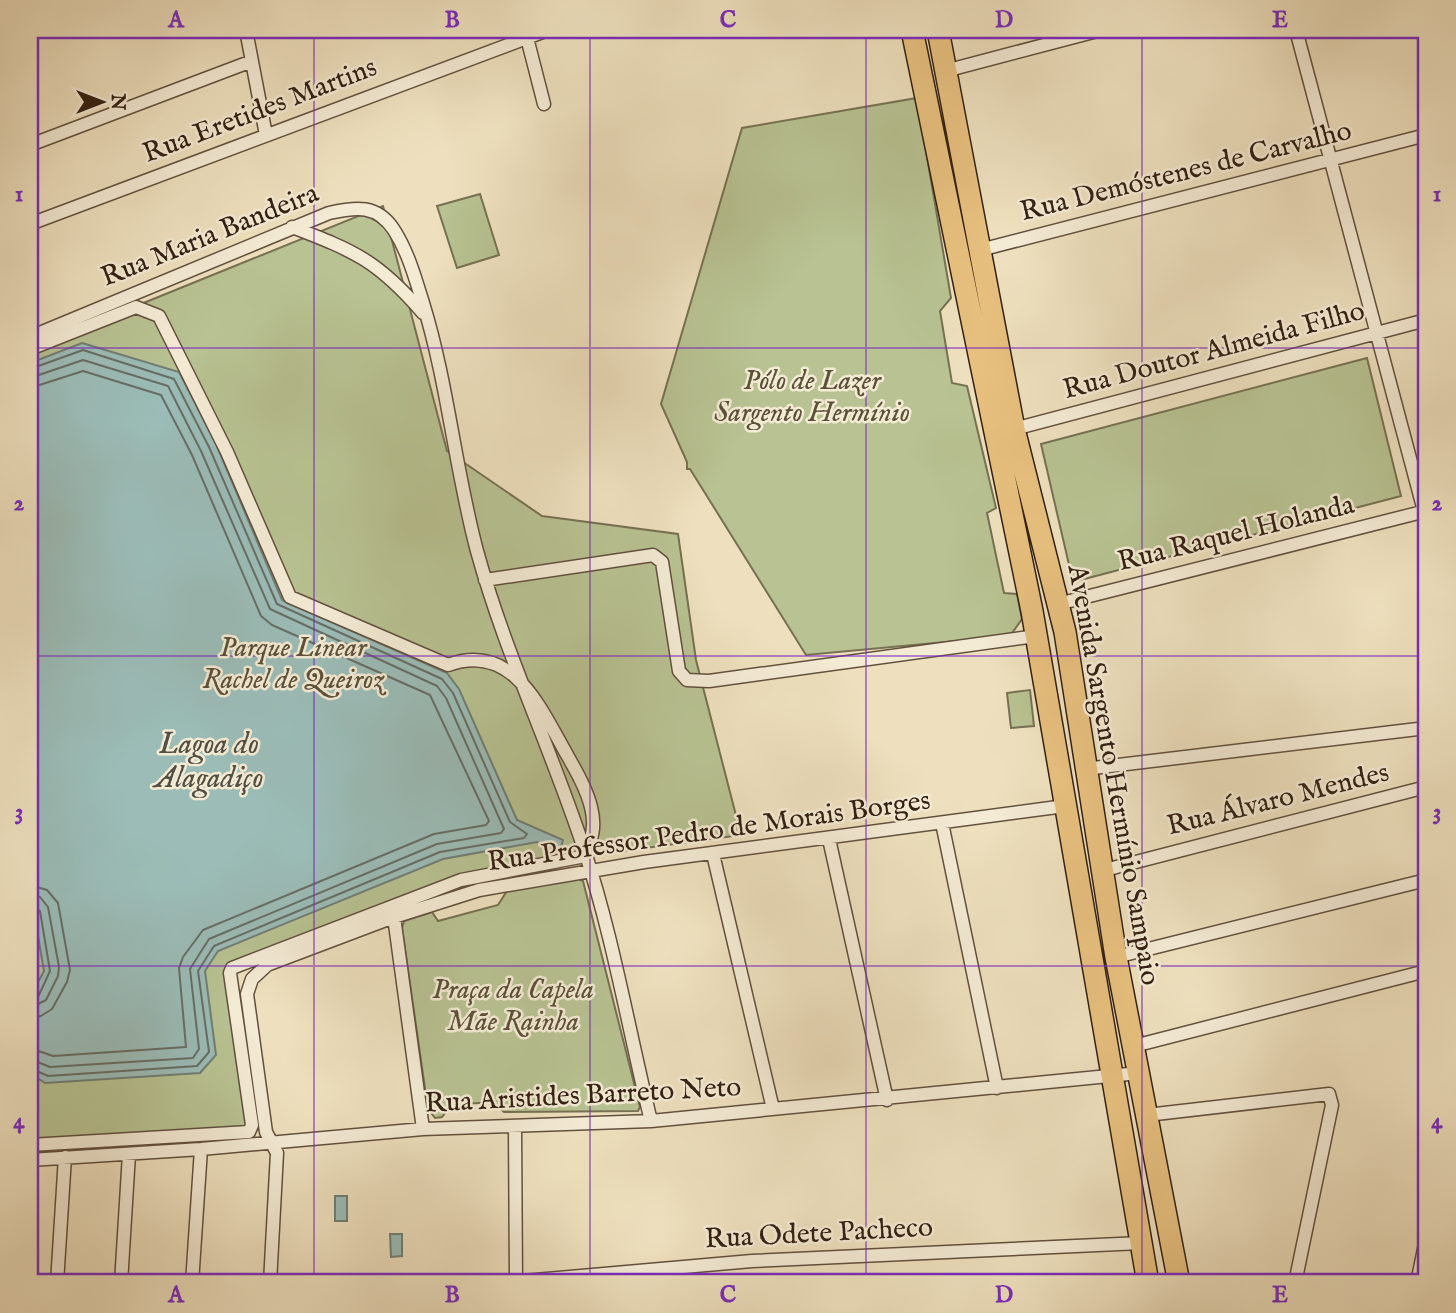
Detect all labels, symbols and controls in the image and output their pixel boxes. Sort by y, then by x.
text: A [167,6,185,35]
text: B [444,6,460,35]
text: C [720,6,737,35]
text: D [995,6,1013,35]
text: E [1272,6,1288,35]
street label: Rua Eretides Martins [138,50,382,172]
north arrow [66,66,136,136]
text: N [105,93,129,111]
street label: Rua Demóstenes de Carvalho [1017,114,1355,230]
street label: Rua Maria Bandeira [96,176,325,296]
text: 1 [15,180,23,209]
text: 1 [1433,180,1441,209]
street label: Rua Doutor Almeida Filho [1059,294,1369,408]
park label: Pólo de Lazer Sargento Hermínio [714,364,910,431]
street label: Rua Raquel Holanda [1114,487,1359,580]
text: 2 [14,489,25,518]
text: 2 [1432,489,1443,518]
street label: Avenida Sargento Hermínio Sampaio [1059,561,1167,988]
park label: Parque Linear Rachel de Queiroz [202,631,387,698]
water label: Lagoa do Alagadiço [152,726,263,798]
street label: Rua Álvaro Mendes [1163,755,1393,845]
street label: Rua Professor Pedro de Morais Borges [485,784,933,880]
text: 3 [15,798,23,827]
text: 3 [1433,798,1441,827]
park label: Praça da Capela Mãe Rainha [432,973,594,1040]
street label: Rua Aristides Barreto Neto [424,1070,742,1122]
text: 4 [13,1107,25,1136]
text: 4 [1431,1107,1443,1136]
street label: Rua Odete Pacheco [704,1211,934,1257]
text: A [167,1281,185,1310]
text: B [444,1281,460,1310]
text: C [720,1281,737,1310]
text: D [995,1281,1013,1310]
text: E [1272,1281,1288,1310]

